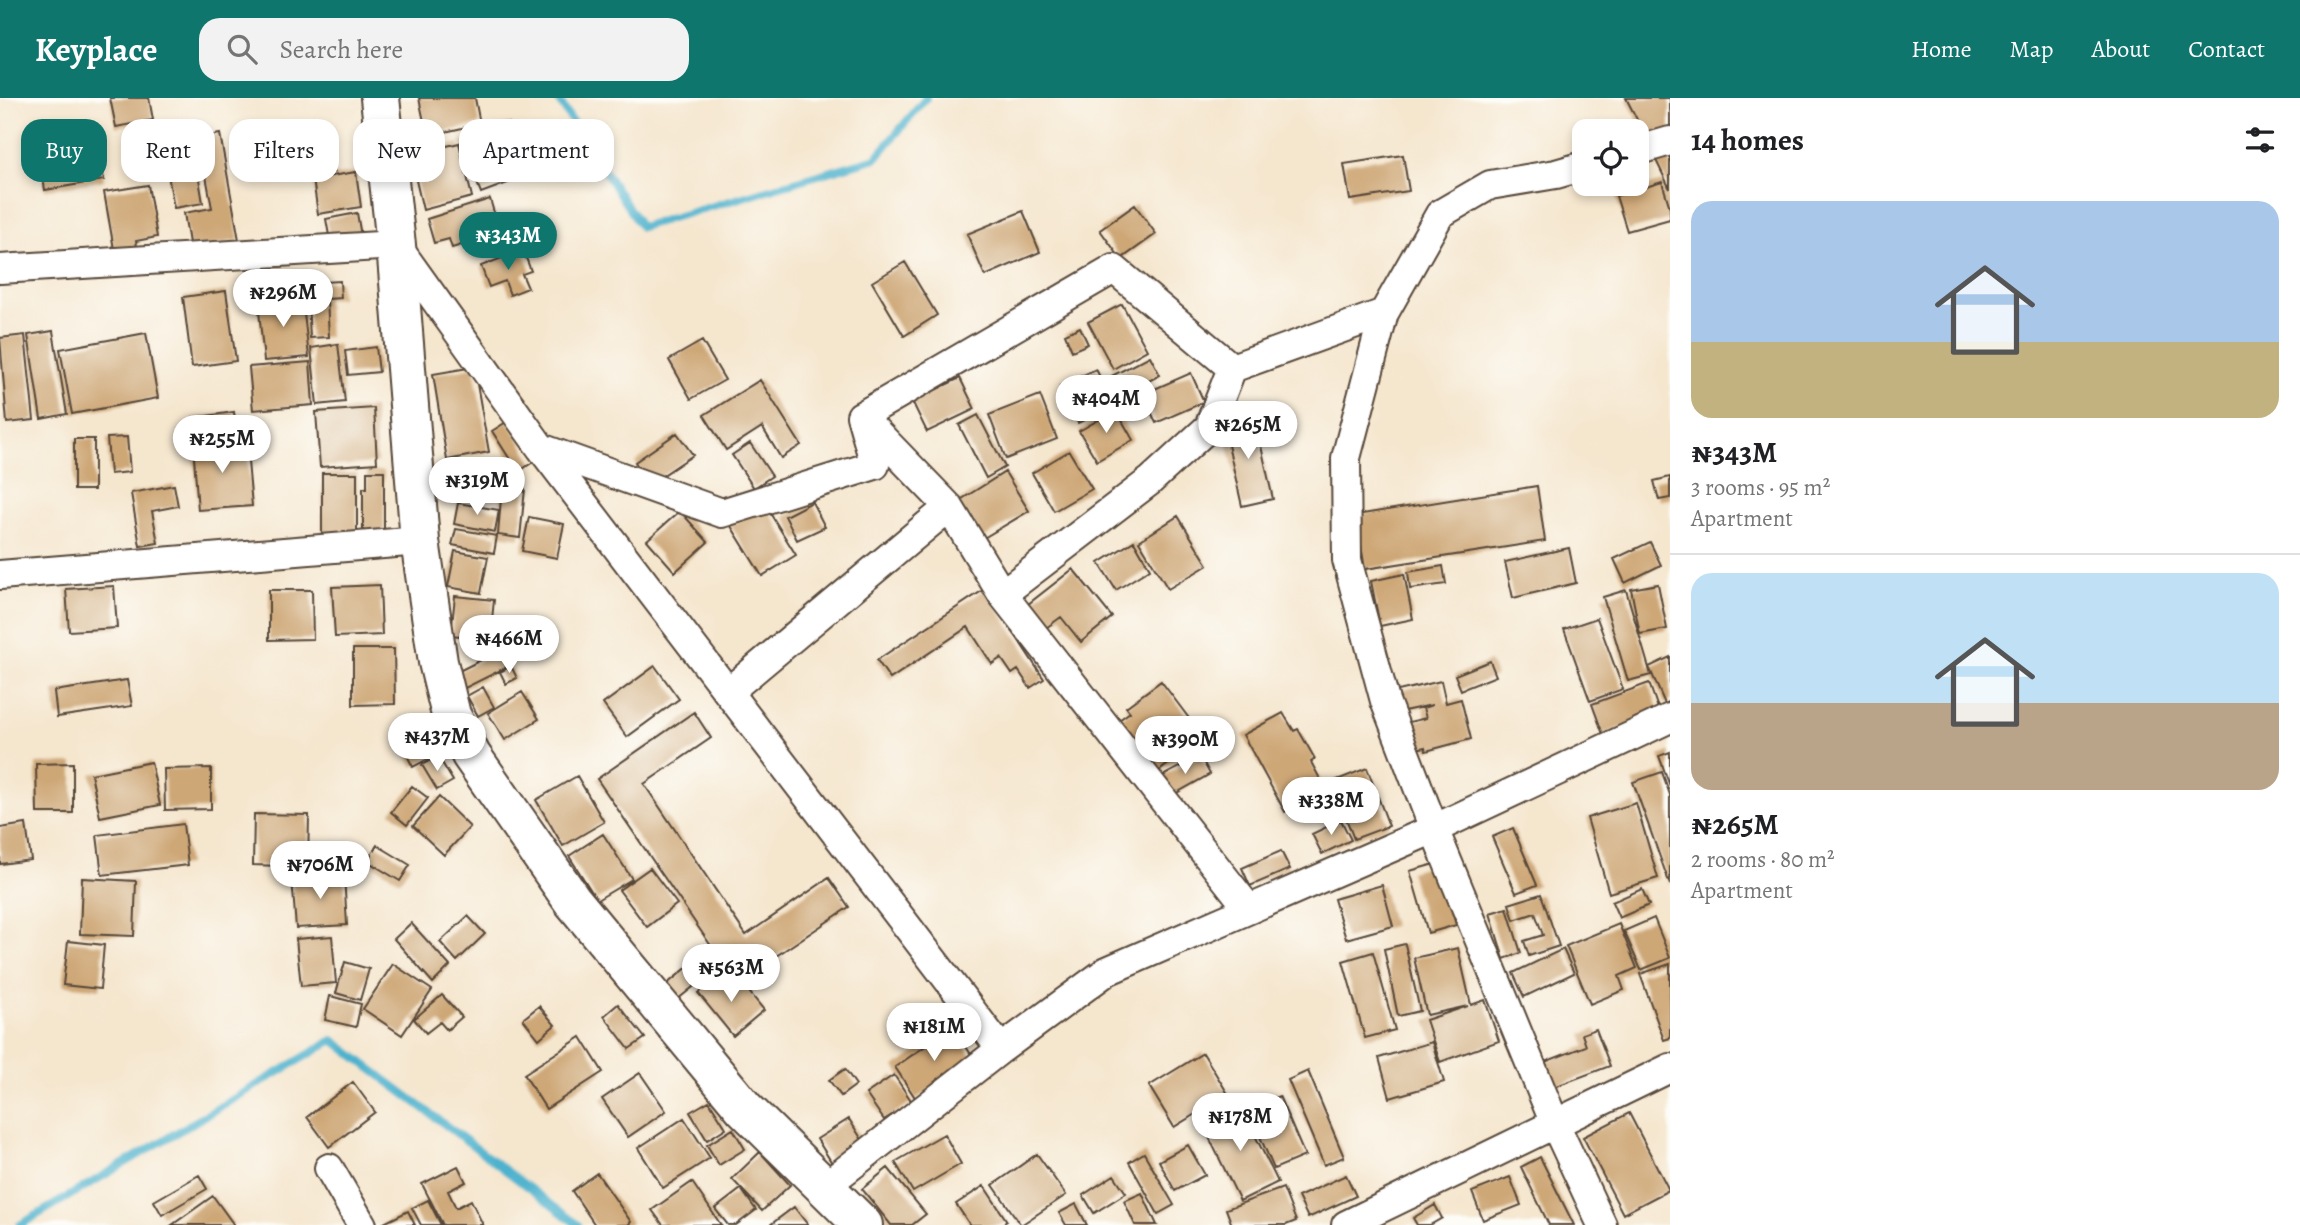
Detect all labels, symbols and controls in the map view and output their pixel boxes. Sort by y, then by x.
search box [199,18,689,81]
text: Keyplace [35,27,157,72]
icon: search [223,30,261,68]
text: Search here [279,32,403,67]
text: Home [1911,33,1972,65]
text: Map [2010,33,2054,65]
text: About [2092,33,2150,65]
text: Contact [2188,33,2265,65]
chip: Buy [21,119,107,182]
chip: Rent [121,119,215,182]
chip: Filters [229,119,339,182]
chip: New [353,119,445,182]
chip: Apartment [459,119,614,182]
map controls [1572,119,1649,196]
button: locate [1572,119,1649,196]
text: 14 homes [1691,120,1804,160]
icon: filters [2241,121,2279,159]
pin: ₦343M [459,212,557,272]
text: ₦343M [475,219,541,250]
icon: home [1922,247,2048,373]
pin: ₦296M [234,270,332,329]
text: ₦296M [249,276,317,307]
pin: ₦404M [1057,376,1155,435]
text: ₦404M [1072,382,1140,413]
pin: ₦265M [1199,402,1297,461]
text: ₦265M [1214,408,1282,439]
pin: ₦255M [173,416,271,475]
text: ₦255M [189,422,255,453]
text: ₦343M [1691,432,1777,472]
pin: ₦319M [428,458,526,517]
text: ₦319M [445,464,509,495]
text: 3 rooms · 95 m² [1691,472,1830,503]
text: Apartment [1691,503,1793,534]
pin: ₦466M [460,616,558,675]
icon: home [1922,619,2048,745]
text: ₦466M [475,622,543,653]
pin: ₦437M [388,714,486,773]
pin: ₦390M [1136,716,1234,776]
text: ₦437M [404,720,470,751]
text: ₦390M [1151,723,1219,754]
pin: ₦338M [1282,778,1380,837]
text: ₦338M [1298,784,1364,815]
text: ₦265M [1691,804,1779,844]
pin: ₦706M [271,842,369,901]
text: 2 rooms · 80 m² [1691,844,1835,875]
text: ₦706M [286,848,354,879]
text: Apartment [1691,875,1793,906]
pin: ₦563M [682,944,780,1004]
text: ₦563M [698,951,764,982]
pin: ₦181M [885,1004,983,1063]
text: ₦181M [902,1010,966,1041]
pin: ₦178M [1191,1094,1289,1153]
text: ₦178M [1208,1100,1272,1131]

